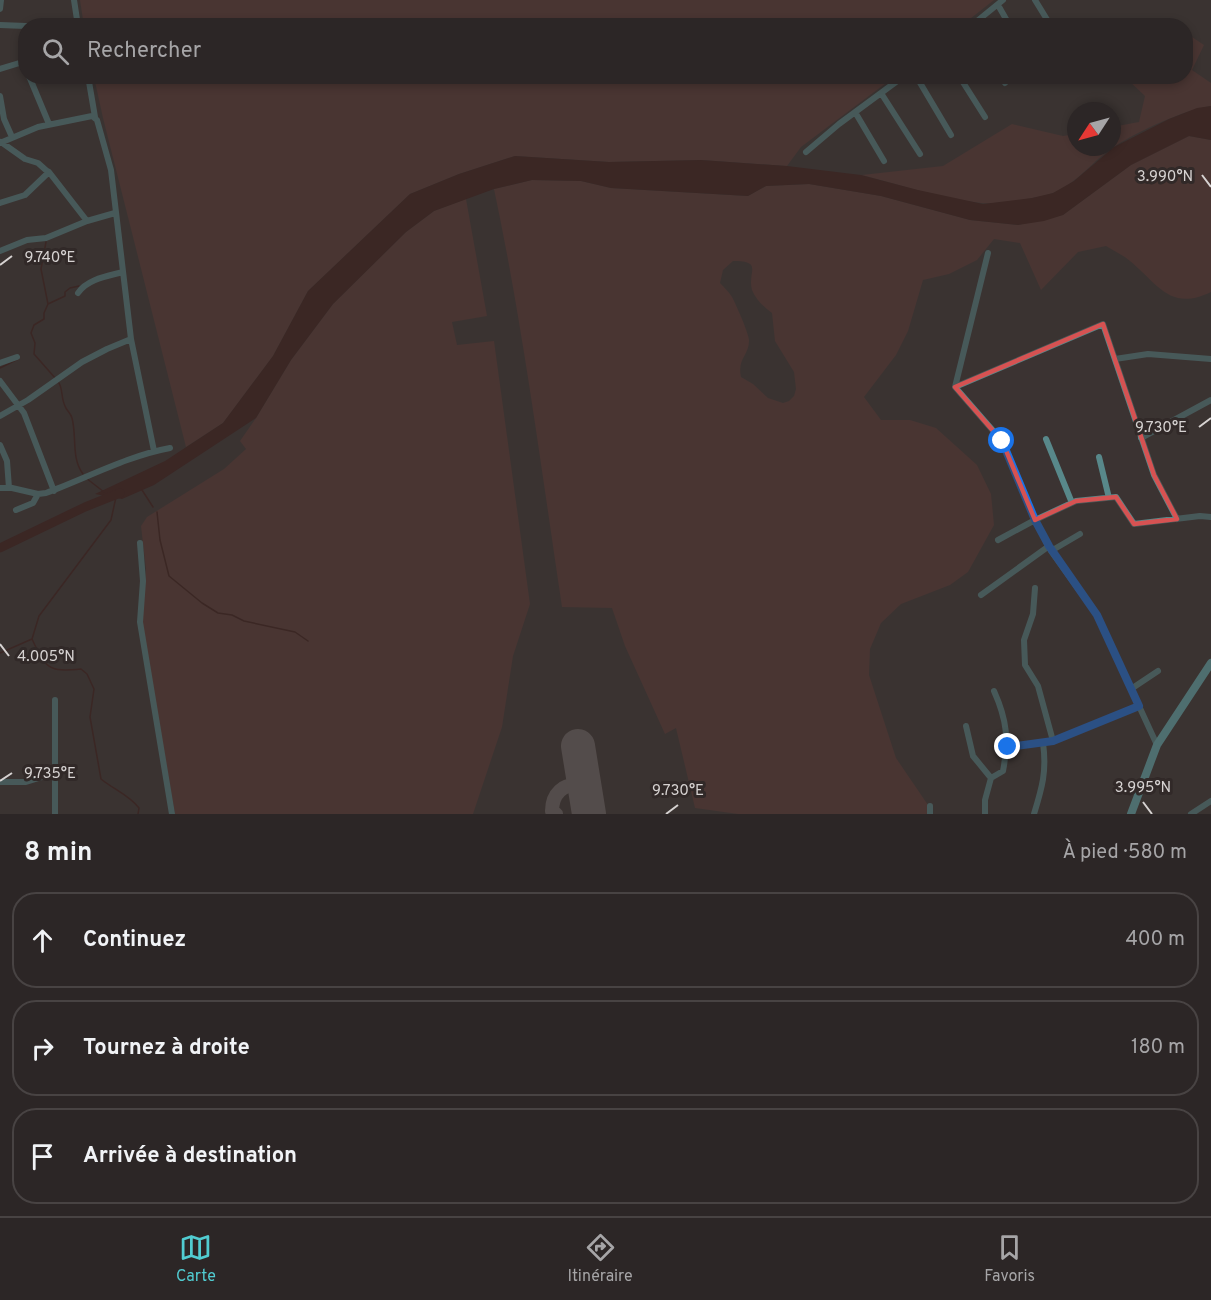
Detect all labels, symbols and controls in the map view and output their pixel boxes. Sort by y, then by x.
search box [18,18,1193,84]
icon: search [39,35,72,68]
text: Rechercher [87,38,201,65]
north arrow [1067,102,1121,156]
text: 3.990°N [1137,168,1193,187]
text: 9.740°E [24,249,76,268]
text: 9.730°E [1135,419,1187,438]
route start [988,427,1014,453]
text: 4.005°N [17,648,75,667]
route end [994,733,1020,759]
text: 9.735°E [24,765,76,784]
text: 3.995°N [1115,779,1171,798]
text: 9.730°E [652,782,704,801]
text: 8 min [24,837,92,870]
text: À pied · 580 m [1062,840,1187,866]
icon: ahead [26,924,59,957]
text: Continuez [83,927,186,954]
text: 400 m [1125,927,1185,953]
icon: right [26,1032,59,1065]
text: Tournez à droite [83,1035,250,1062]
text: 180 m [1131,1035,1185,1061]
icon: arrive [26,1140,59,1173]
text: Arrivée à destination [83,1143,297,1170]
tab: Carte [176,1231,216,1287]
tab: Itinéraire [568,1231,633,1287]
tab: Favoris [984,1231,1035,1287]

